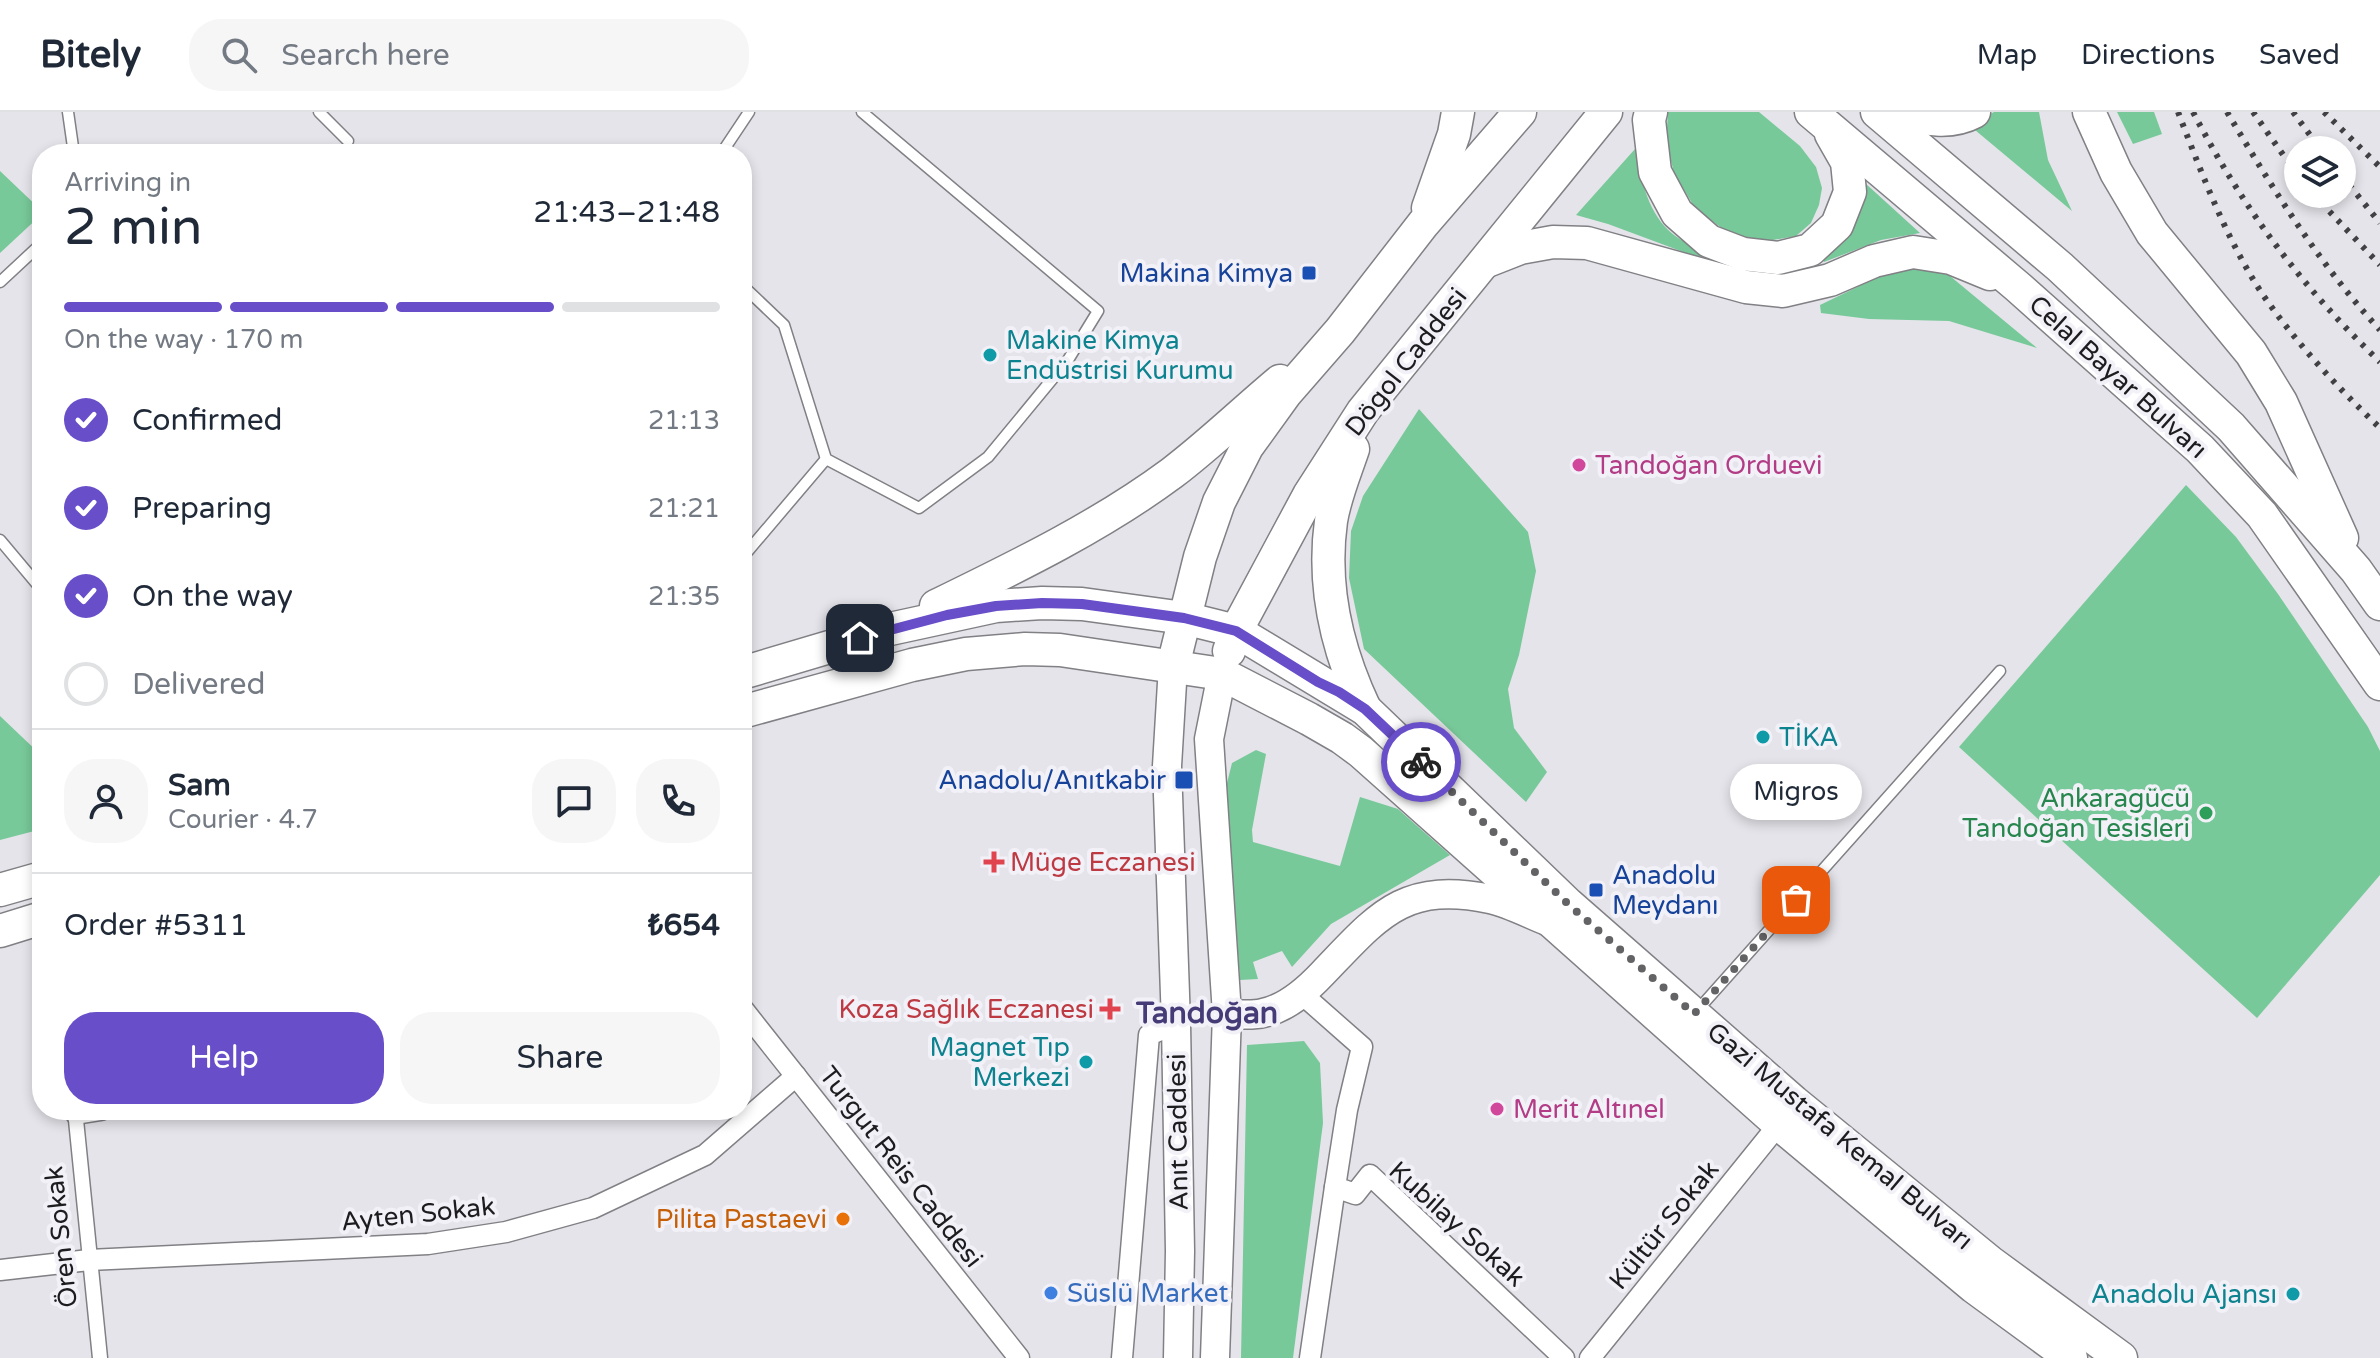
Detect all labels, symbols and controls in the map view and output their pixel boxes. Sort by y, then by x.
search box [189,19,749,91]
text: Bitely [40,32,141,78]
icon: search [217,33,261,77]
text: Search here [281,37,450,74]
text: Map [1977,38,2037,72]
text: Directions [2081,38,2215,72]
text: Saved [2259,38,2340,72]
map controls [2284,136,2356,208]
button: layers [2284,136,2356,208]
text: Arriving in [64,167,191,198]
text: 21:43–21:48 [533,194,720,231]
text: 2 min [64,196,203,259]
place label: Makina Kimya [1119,258,1293,289]
marker: Makina Kimya [1300,264,1318,282]
street label: Dögol Caddesi [1339,282,1473,442]
street label: Celal Bayar Bulvarı [2023,289,2213,465]
text: On the way · 170 m [64,324,303,355]
place label: Makine Kimya Endüstrisi Kurumu [1006,325,1234,386]
marker: Makine Kimya Endüstrisi Kurumu [981,346,999,364]
icon: check [64,398,108,442]
text: Confirmed [132,402,283,439]
text: 21:13 [648,405,720,436]
place label: Tandoğan Orduevi [1595,450,1823,481]
marker: Tandoğan Orduevi [1570,456,1588,474]
icon: check [64,486,108,530]
text: Preparing [132,490,272,527]
text: 21:21 [648,493,720,524]
icon: check [64,574,108,618]
text: On the way [132,578,293,615]
text: 21:35 [648,581,720,612]
pin [826,604,894,672]
icon: home [838,616,882,660]
text: Delivered [132,666,266,703]
courier [1381,722,1461,802]
place label: TİKA [1779,722,1839,753]
marker: TİKA [1754,728,1772,746]
icon: bike [1399,740,1443,784]
button: person [64,759,148,843]
button: chat [532,759,616,843]
button: phone [636,759,720,843]
callout: Migros [1730,764,1862,820]
place label: Anadolu/Anıtkabir [938,765,1166,796]
text: Sam [168,767,231,804]
marker: Anadolu/Anıtkabir [1173,769,1195,791]
text: Migros [1753,776,1839,807]
place label: Ankaragücü Tandoğan Tesisleri [1962,783,2190,844]
text: Courier · 4.7 [168,804,318,835]
marker: Ankaragücü Tandoğan Tesisleri [2197,804,2215,822]
place label: Müge Eczanesi [1010,847,1196,878]
marker: Müge Eczanesi [985,853,1003,871]
place label: Anadolu Meydanı [1612,860,1718,921]
pin [1762,866,1830,934]
icon: bag [1774,878,1818,922]
marker: Anadolu Meydanı [1587,881,1605,899]
text: Order #5311 [64,907,248,944]
text: ₺654 [648,907,720,944]
place label: Koza Sağlık Eczanesi [838,994,1094,1025]
district label: Tandoğan [1135,995,1278,1032]
marker: Koza Sağlık Eczanesi [1101,1000,1119,1018]
button: Help [64,1012,384,1104]
button: Share [400,1012,720,1104]
street label: Gazi Mustafa Kemal Bulvarı [1701,1016,1979,1256]
place label: Magnet Tıp Merkezi [929,1032,1070,1093]
marker: Magnet Tıp Merkezi [1077,1053,1095,1071]
street label: Anıt Caddesi [1161,1053,1195,1211]
street label: Turgut Reis Caddesi [813,1060,989,1274]
place label: Merit Altınel [1513,1094,1665,1125]
marker: Merit Altınel [1488,1100,1506,1118]
street label: Kültür Sokak [1603,1154,1725,1296]
street label: Kubilay Sokak [1383,1155,1531,1293]
street label: Ören Sokak [38,1165,84,1309]
street label: Ayten Sokak [340,1191,496,1237]
place label: Pilita Pastaevi [656,1204,827,1235]
marker: Pilita Pastaevi [834,1210,852,1228]
place label: Süslü Market [1067,1278,1229,1309]
place label: Anadolu Ajansı [2091,1279,2277,1310]
marker: Süslü Market [1042,1284,1060,1302]
marker: Anadolu Ajansı [2284,1285,2302,1303]

